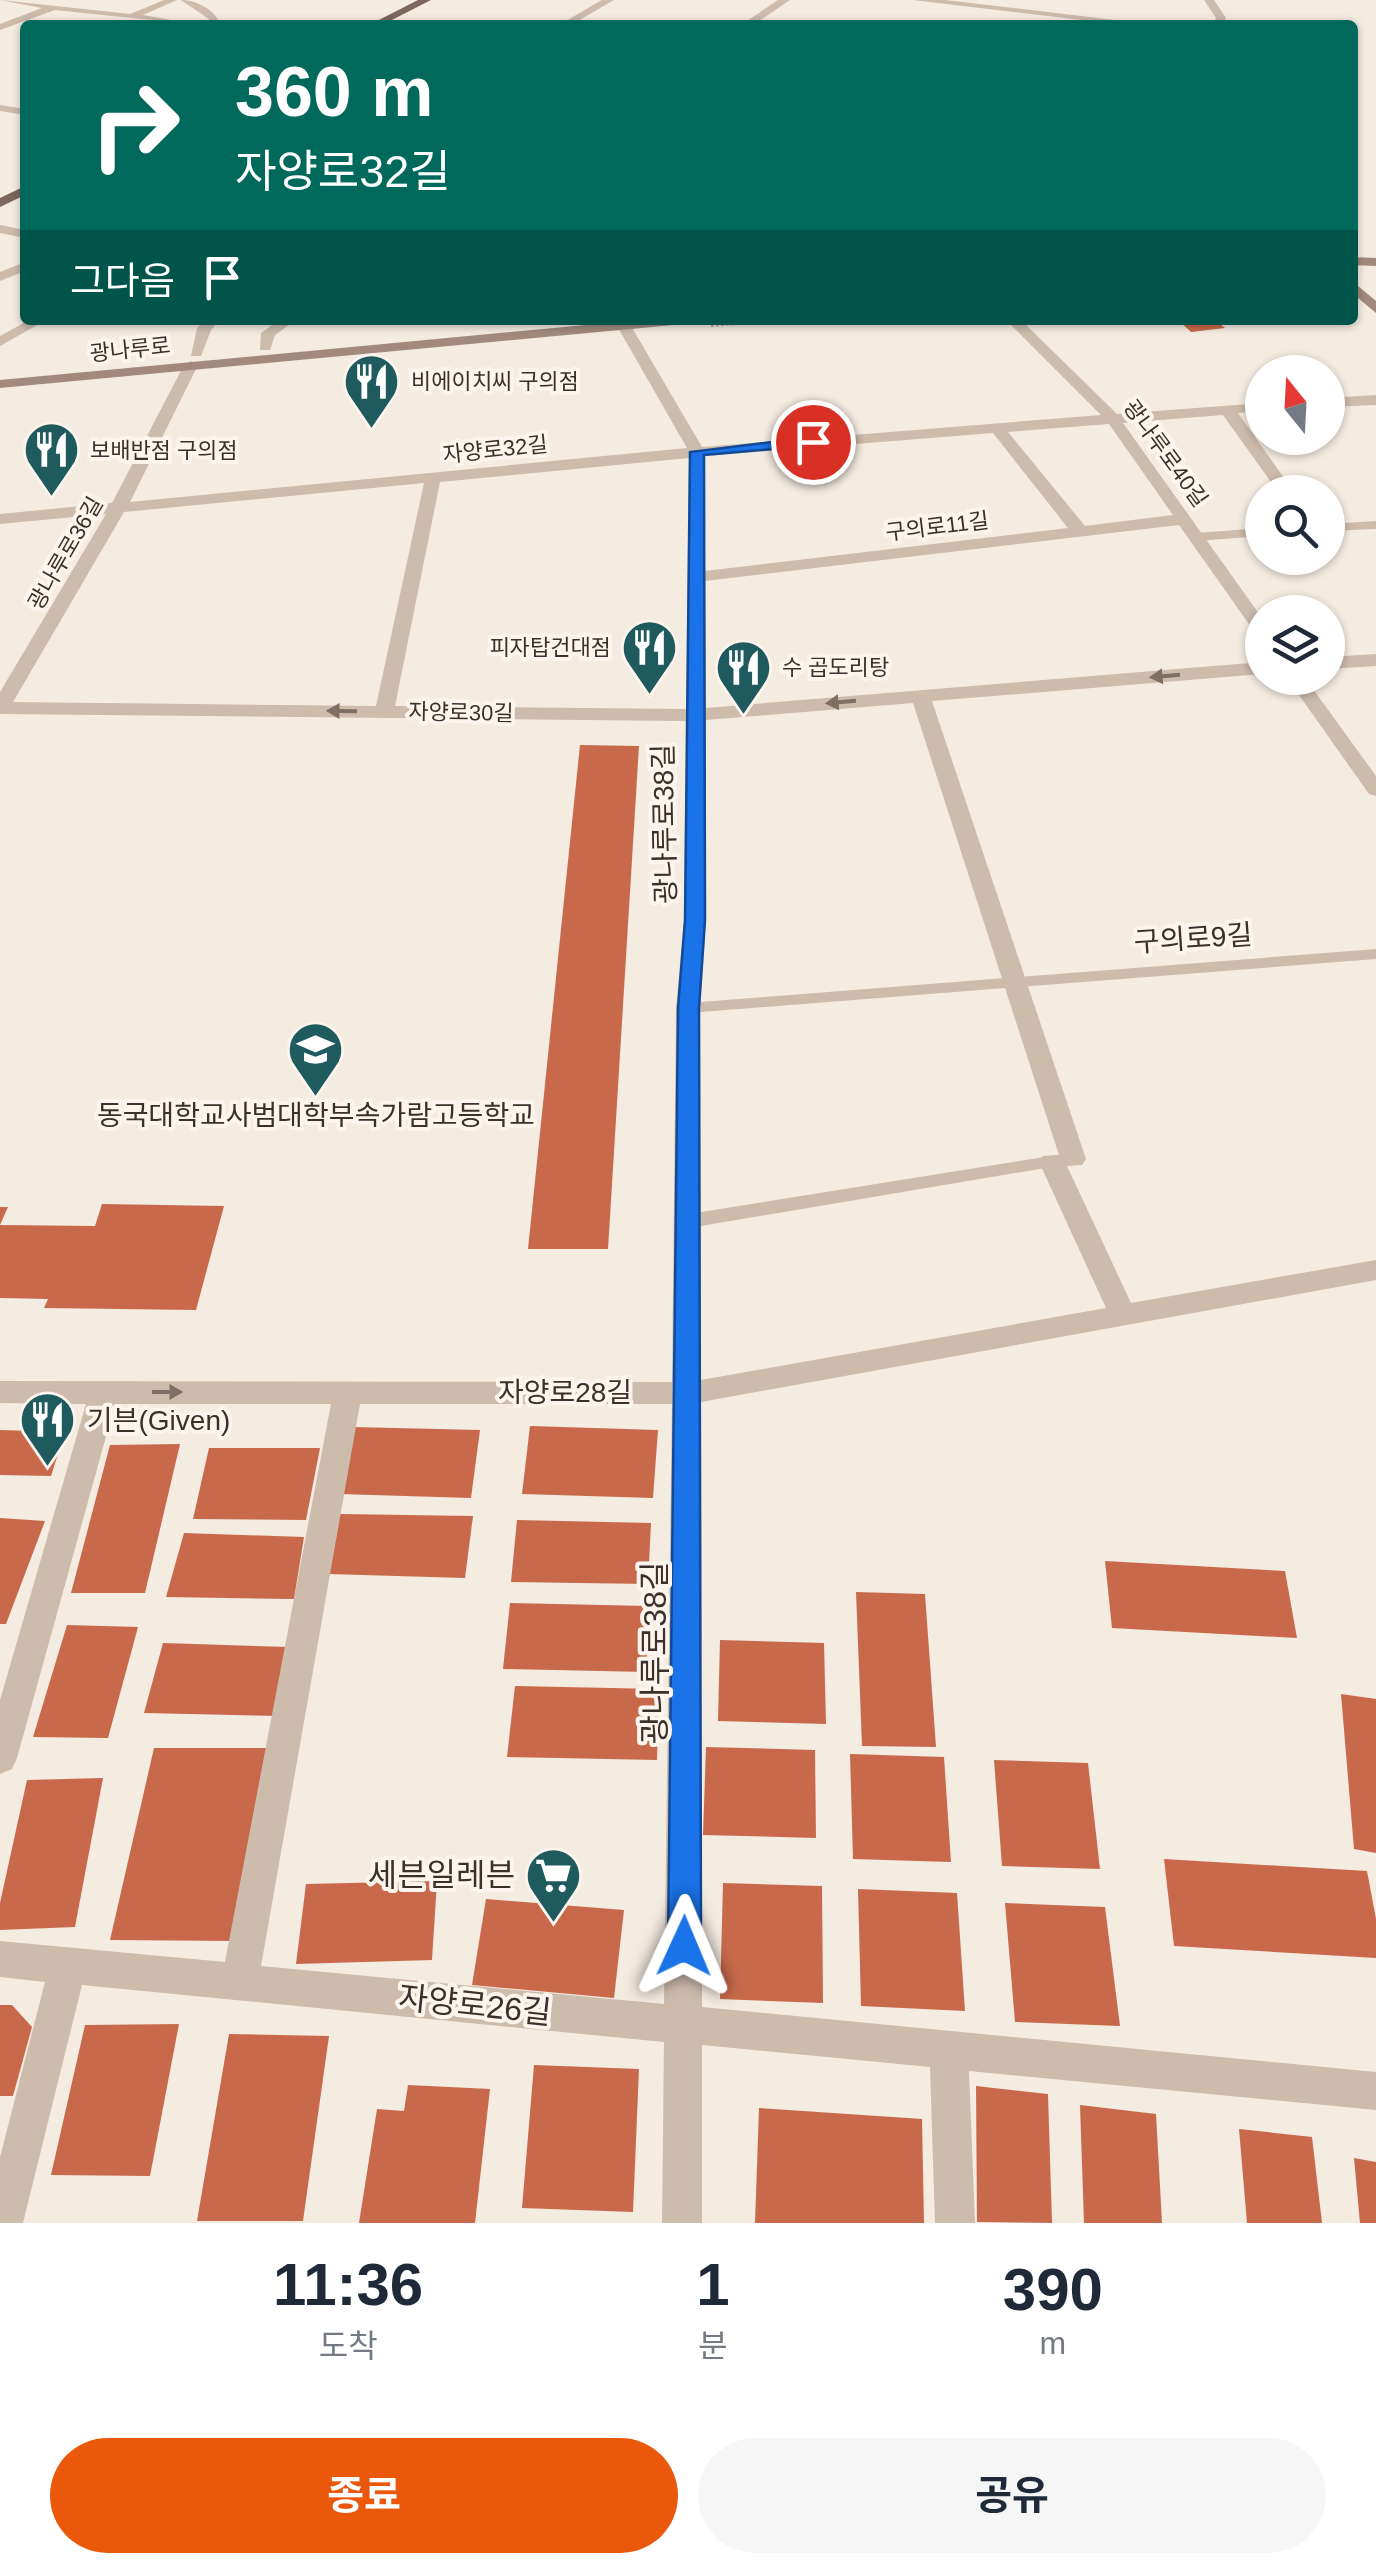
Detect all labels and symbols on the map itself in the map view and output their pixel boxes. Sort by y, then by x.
street label: 광나루로 [88,333,172,366]
restaurant icon: 비에이치씨 구의점 [342,351,402,430]
north arrow [1245,355,1345,455]
place label: 비에이치씨 구의점 [411,369,579,394]
street label: 광나루로40길 [1119,395,1213,511]
pin [771,400,856,485]
restaurant icon: 보배반점 구의점 [21,420,81,499]
street label: 자양로32길 [441,432,549,467]
place label: 보배반점 구의점 [90,438,238,463]
street label: 광나루로36길 [23,493,108,614]
street label: 구의로11길 [884,508,990,545]
restaurant icon: 피자탑건대점 [620,617,680,696]
place label: 피자탑건대점 [490,635,611,660]
restaurant icon: 수 곱도리탕 [713,637,773,716]
place label: 수 곱도리탕 [782,655,889,680]
one-way arrow [1149,668,1181,684]
one-way arrow [825,695,857,711]
street label: 자양로30길 [408,699,514,726]
one-way arrow [325,703,357,719]
street label: 광나루로38길 [648,744,681,904]
street label: 구의로9길 [1133,919,1253,958]
school or university icon: 동국대학교사범대학부속가람고등학교 [286,1019,346,1098]
place label: 동국대학교사범대학부속가람고등학교 [97,1100,535,1131]
street label: 자양로28길 [498,1377,632,1408]
one-way arrow [152,1384,184,1400]
restaurant icon: 기븐(Given) [18,1390,78,1469]
place label: 기븐(Given) [87,1405,230,1436]
street label: 광나루로38길 [637,1562,673,1744]
supermarket icon: 세븐일레븐 [524,1845,584,1924]
place label: 세븐일레븐 [368,1857,515,1893]
position arrow [632,1894,736,1998]
street label: 자양로26길 [397,1979,553,2031]

